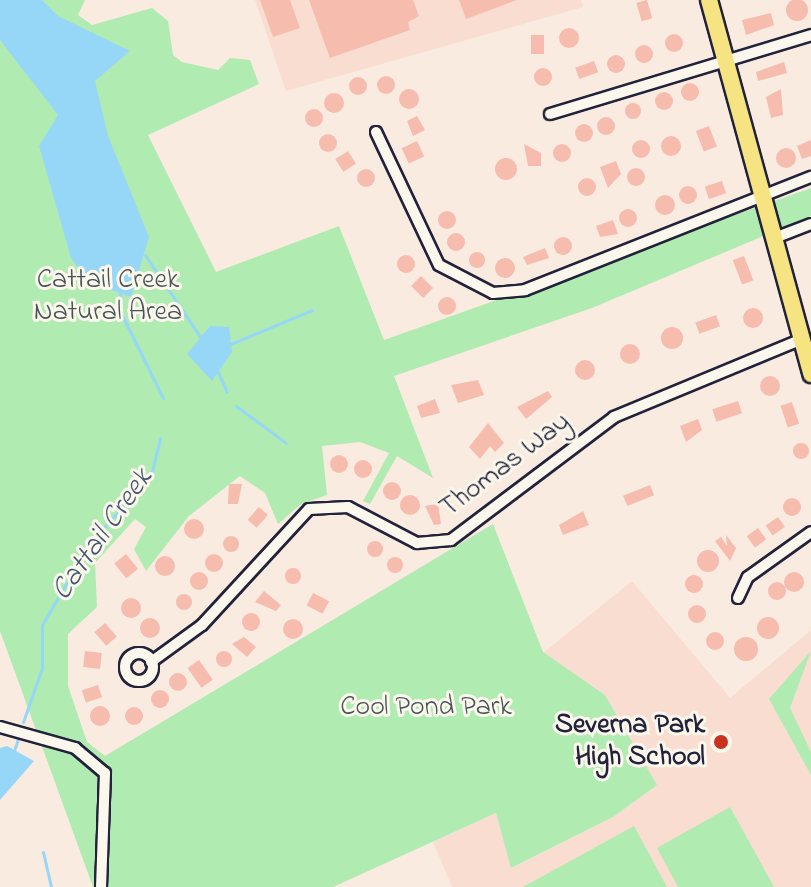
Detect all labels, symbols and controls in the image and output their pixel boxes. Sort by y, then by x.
park label: Cattail Creek Natural Area [34,264,182,330]
street label: Thomas Way [434,406,578,526]
water label: Cattail Creek [44,462,162,608]
park label: Cool Pond Park [340,691,512,725]
place label: Severna Park High School [555,709,705,775]
marker: Severna Park High School [712,733,730,751]

